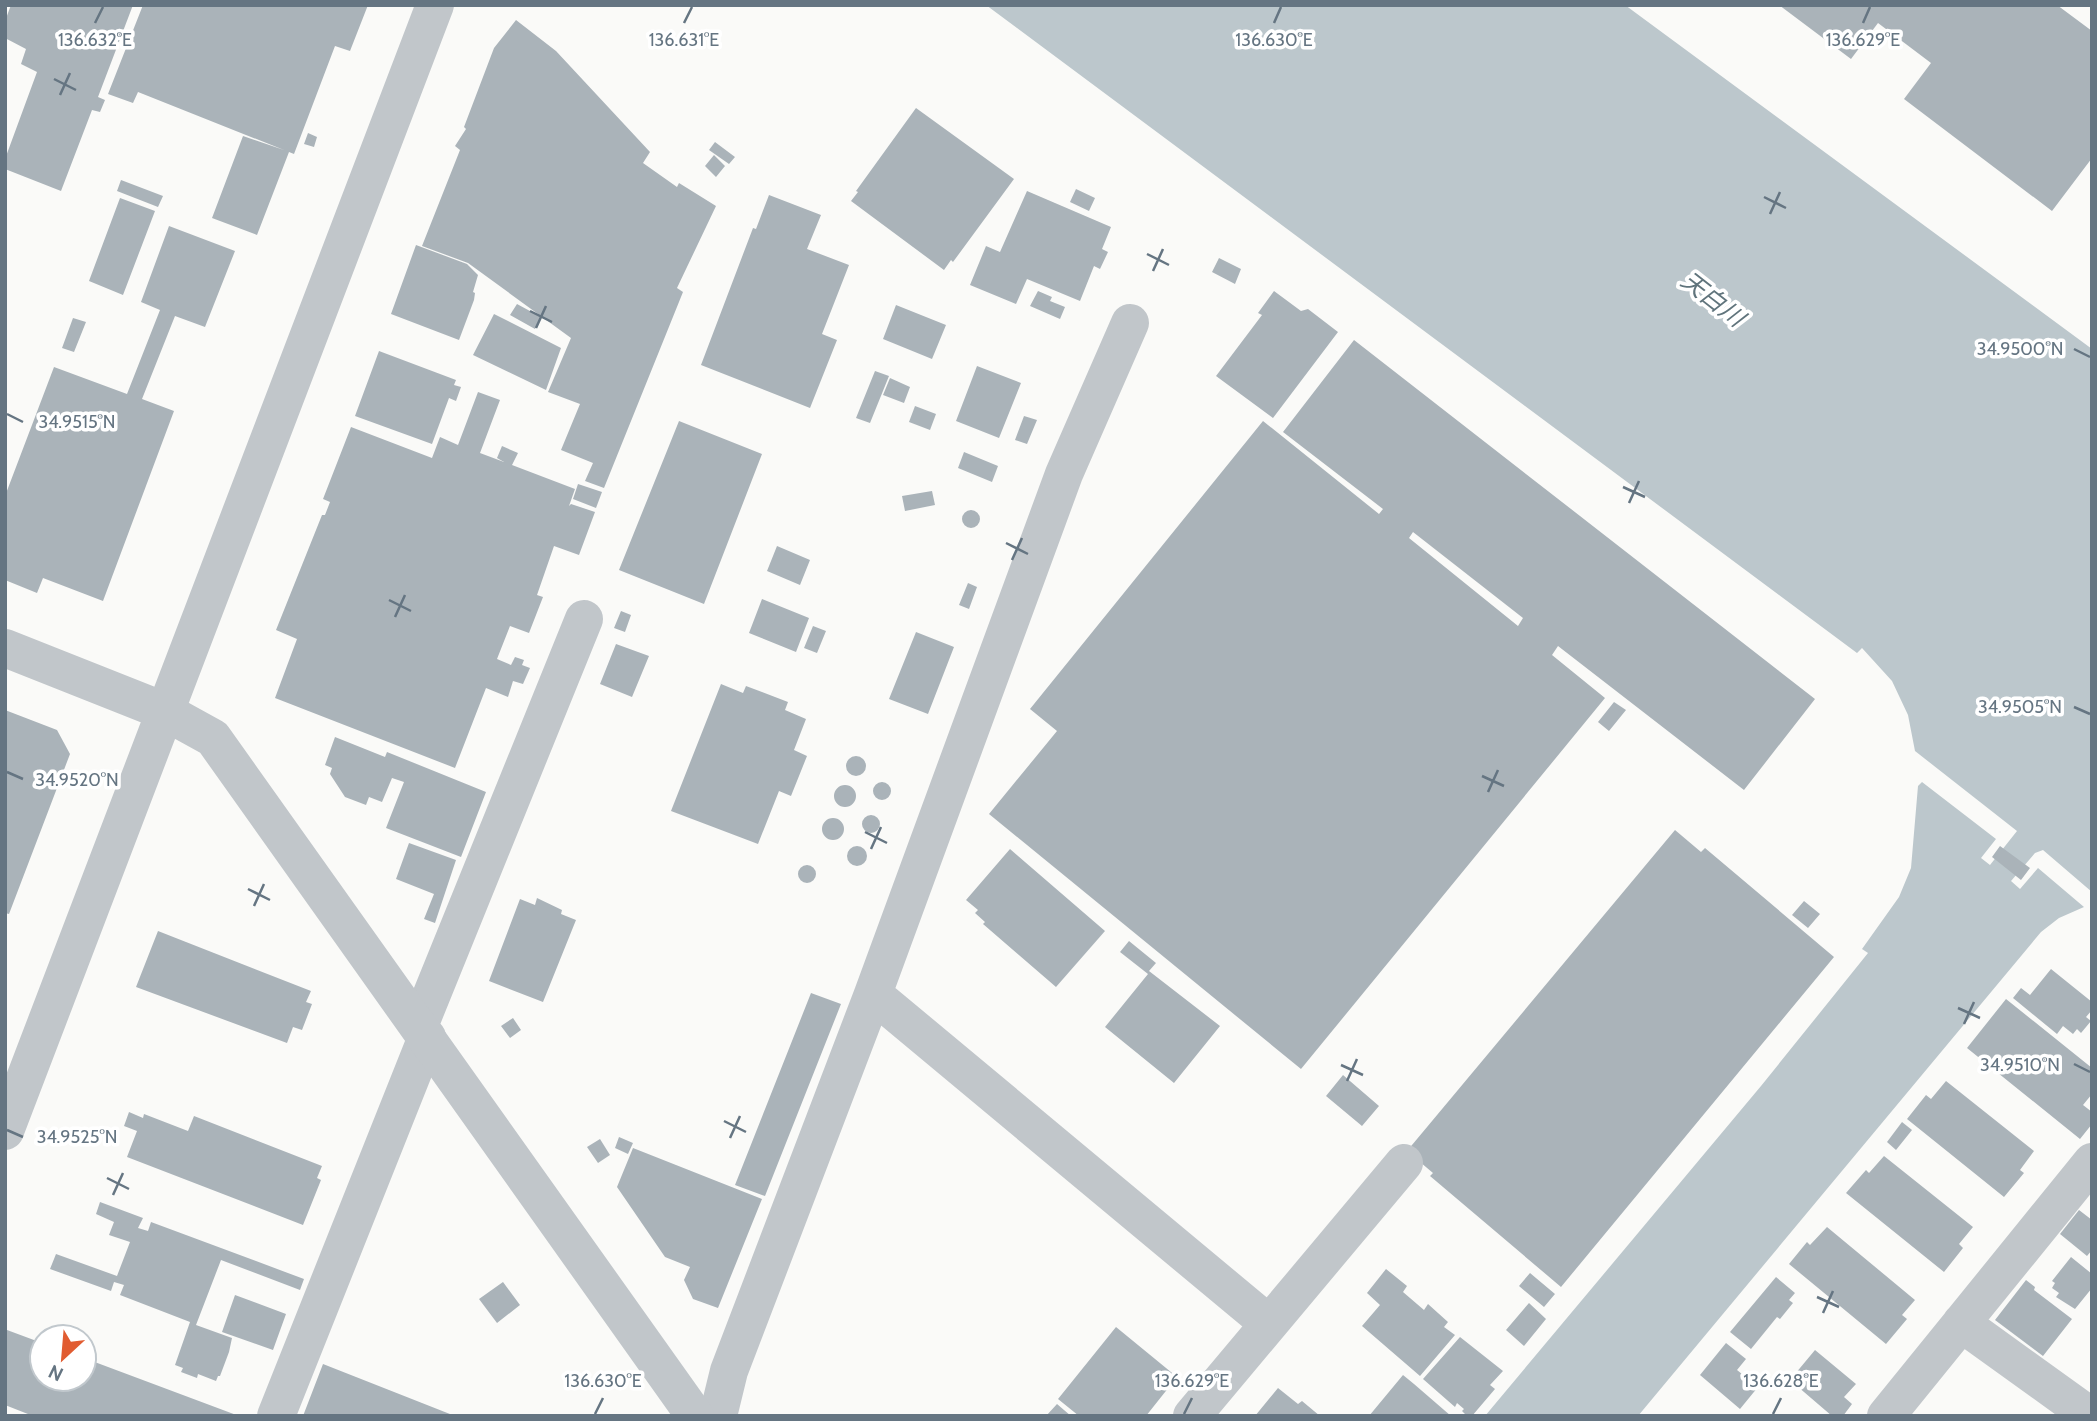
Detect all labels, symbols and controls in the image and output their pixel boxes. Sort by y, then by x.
text: 136.632°E [58,29,132,51]
text: 136.631°E [649,29,719,51]
text: 136.630°E [1235,29,1313,51]
text: 136.629°E [1826,29,1900,51]
water label: 天白川 [1676,265,1753,334]
text: 34.9500°N [1977,338,2063,360]
text: 34.9515°N [38,411,116,433]
text: 34.9505°N [1978,696,2062,718]
text: 34.9520°N [35,769,119,791]
text: 34.9510°N [1980,1054,2060,1076]
text: 34.9525°N [37,1126,117,1148]
north arrow [28,1323,98,1393]
text: N [45,1360,67,1386]
text: 136.630°E [564,1370,642,1392]
text: 136.629°E [1155,1370,1229,1392]
text: 136.628°E [1743,1370,1819,1392]

